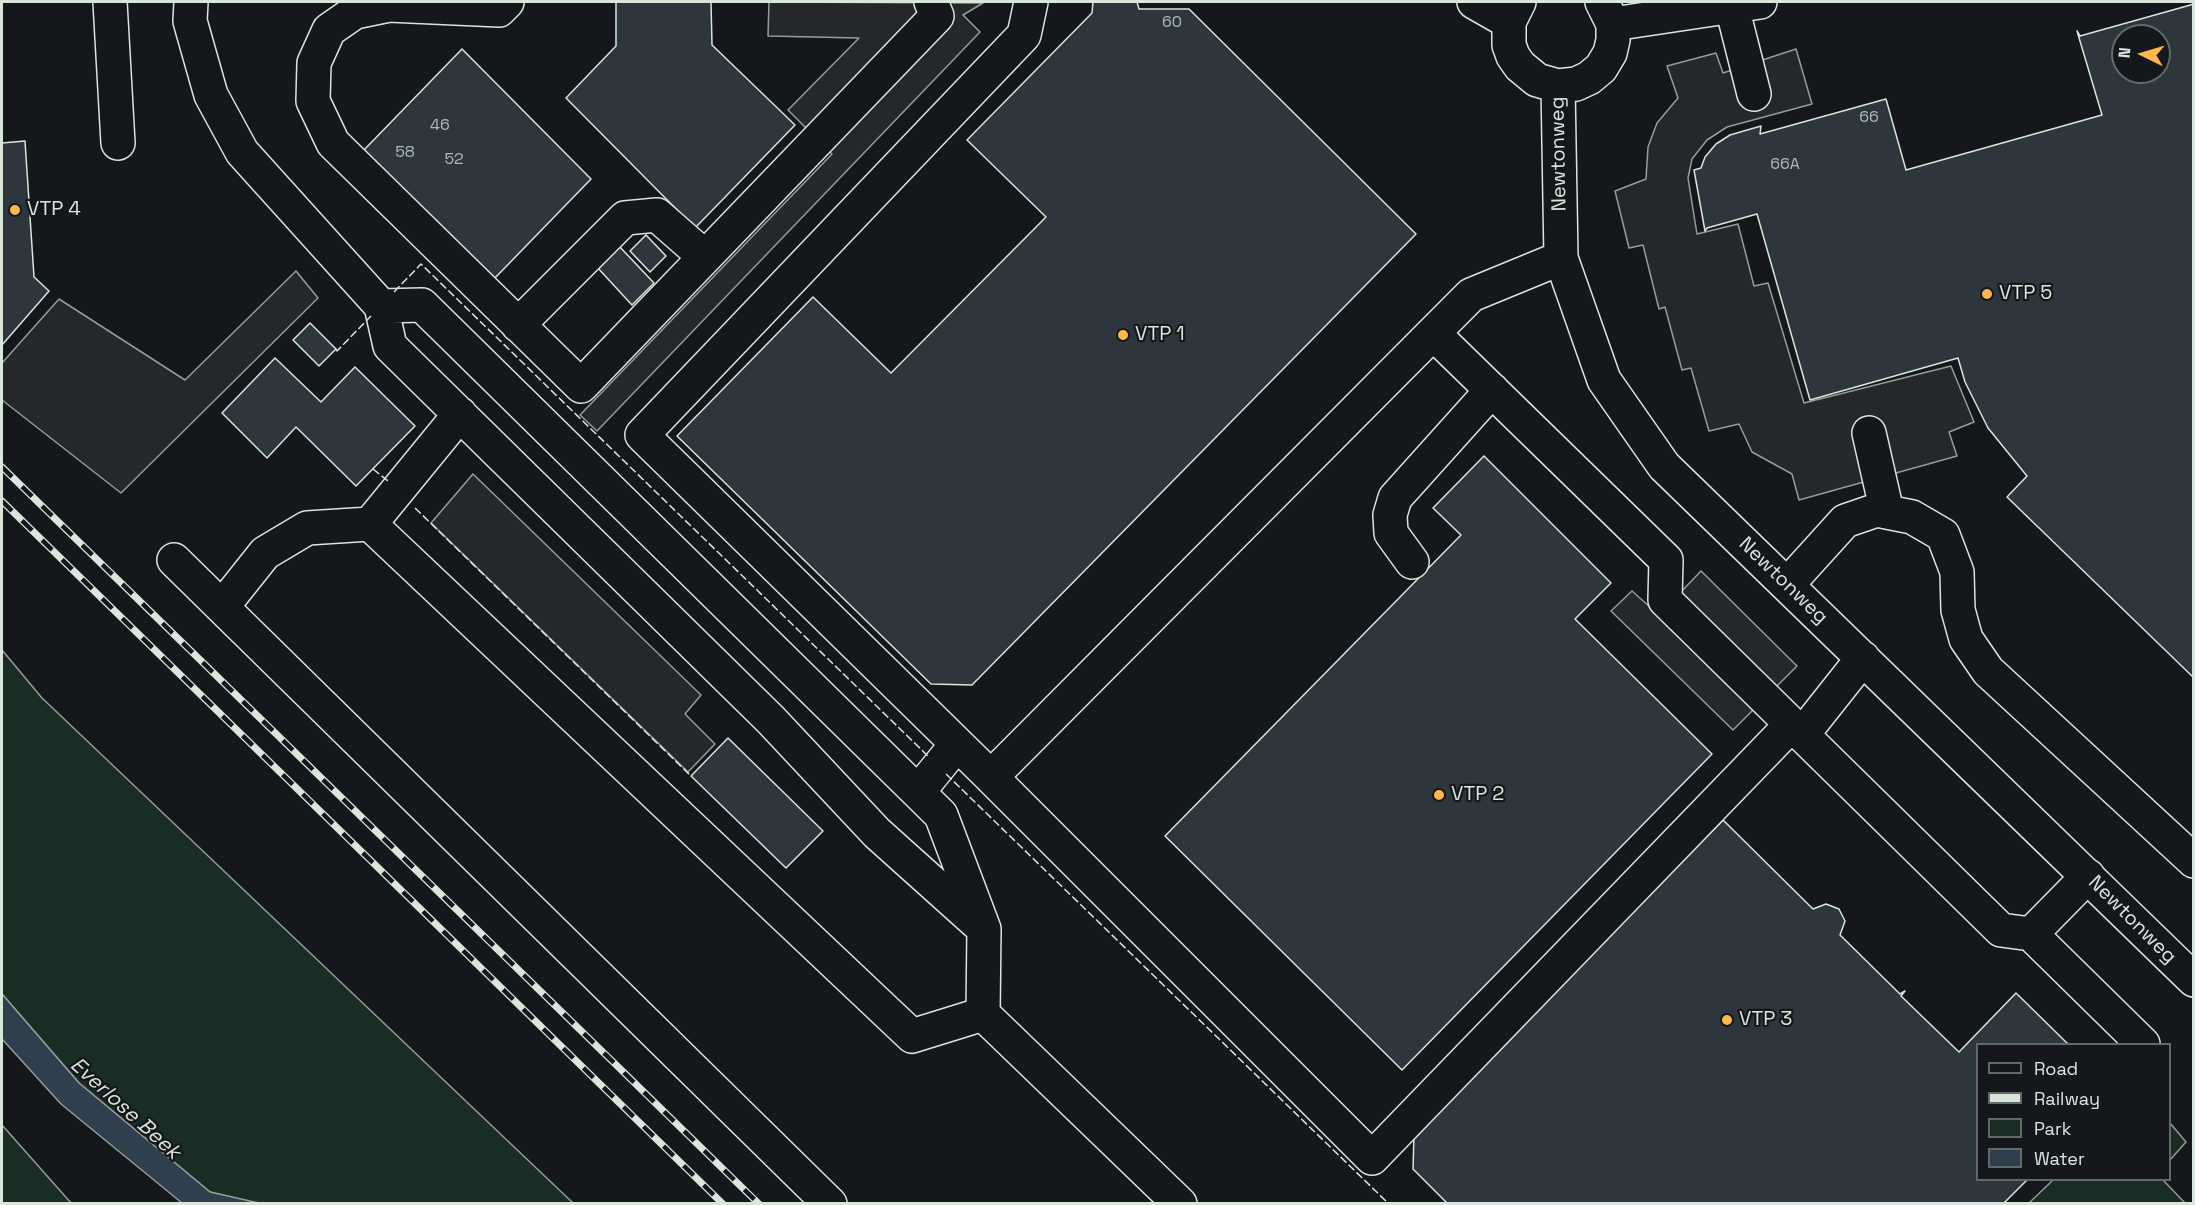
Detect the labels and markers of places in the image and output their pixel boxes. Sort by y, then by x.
place label: VTP 4 [27,198,81,222]
marker: VTP 4 [8,203,22,217]
place label: VTP 5 [1999,282,2052,306]
marker: VTP 5 [1980,287,1994,301]
place label: VTP 1 [1135,323,1185,347]
marker: VTP 1 [1116,328,1130,342]
place label: VTP 2 [1451,783,1504,807]
marker: VTP 2 [1432,788,1446,802]
place label: VTP 3 [1739,1008,1792,1032]
marker: VTP 3 [1720,1013,1734,1027]

